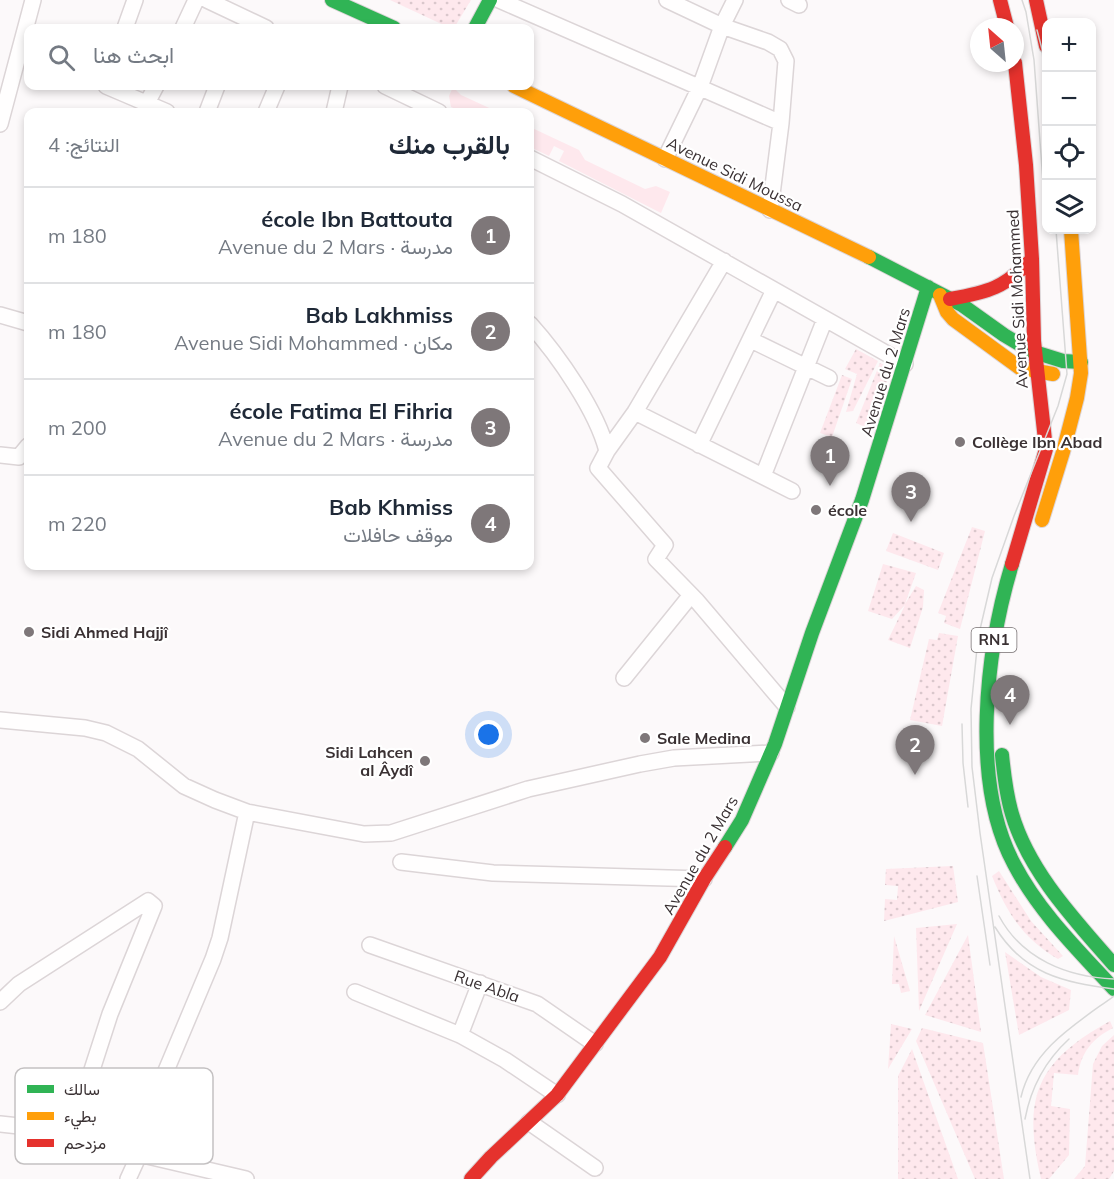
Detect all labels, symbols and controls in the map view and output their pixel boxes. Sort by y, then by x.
north arrow [970,18,1024,72]
map controls [1042,18,1096,234]
button: + [1042,18,1096,72]
search box [24,24,534,90]
icon: search [45,41,78,74]
text: ابحث هنا [93,41,174,69]
button: − [1042,72,1096,126]
button: locate [1042,126,1096,180]
text: بالقرب منك [389,128,510,161]
text: النتائج: 4 [48,132,120,157]
street label: Avenue Sidi Moussa [664,132,806,216]
button: layers [1042,180,1096,234]
text: école Ibn Battouta [261,205,453,233]
street label: Avenue Sidi Mohammed [1002,209,1032,389]
text: 180 m [48,223,107,248]
text: 1 [485,223,497,248]
text: مدرسة · Avenue du 2 Mars [218,234,453,259]
text: Bab Lakhmiss [306,301,453,329]
street label: Avenue du 2 Mars [856,305,914,439]
text: 180 m [48,319,107,344]
text: 2 [485,319,497,344]
text: مكان · Avenue Sidi Mohammed [174,330,453,355]
text: école Fatima El Fihria [229,397,453,425]
text: 200 m [48,415,107,440]
text: 3 [485,415,497,440]
text: مدرسة · Avenue du 2 Mars [218,426,453,451]
place label: Collège Ibn Abad [972,432,1102,452]
marker: Collège Ibn Abad [953,435,967,449]
pin: 1 [810,436,850,486]
pin: 3 [892,472,930,522]
text: Bab Khmiss [329,493,453,521]
place label: école [828,500,867,520]
marker: école [809,503,823,517]
text: 220 m [48,511,107,536]
text: 4 [485,511,497,536]
text: موقف حافلات [343,522,453,547]
place label: Sidi Ahmed Hajjî [41,622,169,642]
marker: Sidi Ahmed Hajjî [22,625,36,639]
road number: RN1 [972,628,1016,652]
pin: 4 [990,676,1030,725]
your location [474,720,503,749]
pin: 2 [896,726,934,775]
place label: Sale Medina [657,728,751,748]
marker: Sale Medina [638,731,652,745]
place label: Sidi Lahcen al Âydî [325,742,414,780]
marker: Sidi Lahcen al Âydî [418,754,432,768]
street label: Avenue du 2 Mars [658,792,742,918]
street label: Rue Abla [452,965,522,1007]
legend [15,1068,213,1164]
text: سالك [64,1079,100,1099]
text: بطيء [64,1106,96,1130]
text: مزدحم [64,1133,106,1154]

